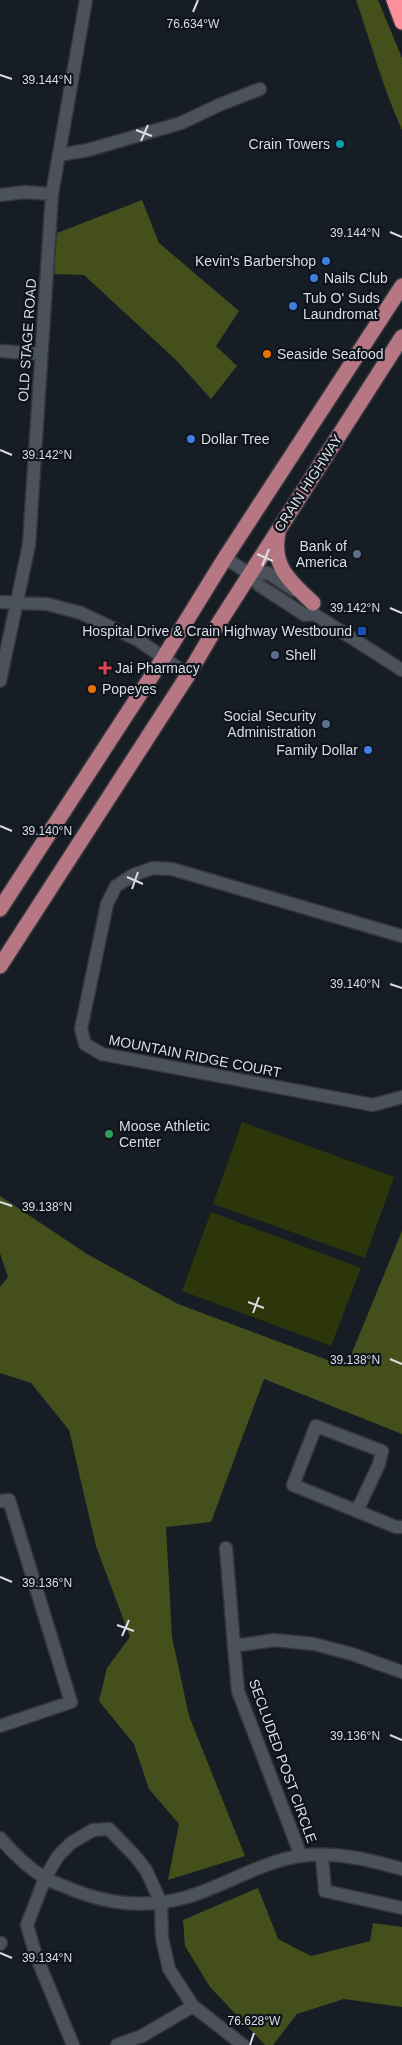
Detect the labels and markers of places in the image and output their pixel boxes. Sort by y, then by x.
place label: Crain Towers [249,136,330,152]
marker: Crain Towers [334,138,346,150]
place label: Kevin's Barbershop [195,253,316,269]
marker: Kevin's Barbershop [320,255,332,267]
place label: Nails Club [324,270,388,286]
marker: Nails Club [308,272,320,284]
place label: Tub O' Suds Laundromat [303,290,380,322]
marker: Tub O' Suds Laundromat [287,300,299,312]
place label: Seaside Seafood [277,346,384,362]
marker: Seaside Seafood [261,348,273,360]
place label: Dollar Tree [201,431,270,447]
marker: Dollar Tree [185,433,197,445]
place label: Bank of America [296,538,347,570]
marker: Bank of America [351,548,363,560]
place label: Hospital Drive & Crain Highway Westbound [82,623,352,639]
marker: Hospital Drive & Crain Highway Westbound [356,625,368,637]
place label: Shell [285,647,316,663]
marker: Shell [269,649,281,661]
place label: Jai Pharmacy [115,660,200,676]
marker: Jai Pharmacy [99,662,111,674]
place label: Popeyes [102,681,156,697]
marker: Popeyes [86,683,98,695]
place label: Social Security Administration [223,708,316,740]
marker: Social Security Administration [320,718,332,730]
place label: Family Dollar [276,742,358,758]
marker: Family Dollar [362,744,374,756]
place label: Moose Athletic Center [119,1118,210,1150]
marker: Moose Athletic Center [103,1128,115,1140]

